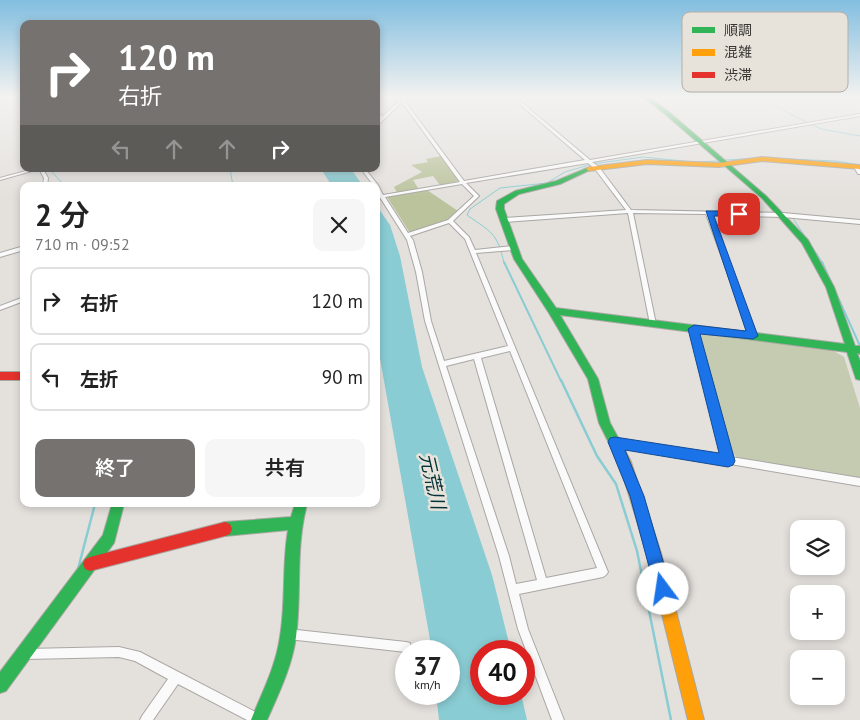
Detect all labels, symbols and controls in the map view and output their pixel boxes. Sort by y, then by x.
legend [682,12,848,92]
text: 順調 [724,21,752,39]
text: 120 m [118,34,215,80]
icon: right [35,40,100,105]
text: 混雑 [724,43,752,61]
text: 渋滞 [724,66,752,84]
text: 右折 [118,82,162,110]
icon: left [107,135,135,163]
icon: ahead [160,135,188,163]
icon: ahead [213,135,241,163]
icon: right [266,135,294,163]
pin [718,193,760,235]
text: 2 分 [35,195,90,234]
button: close [313,199,365,251]
icon: arrive [725,200,753,228]
text: 710 m · 09:52 [35,234,130,254]
icon: right [37,287,65,315]
text: 120 m [311,289,363,313]
text: 右折 [80,291,118,315]
icon: left [37,363,65,391]
text: 90 m [322,365,363,389]
text: 左折 [80,367,118,391]
button: 終了 [35,439,195,497]
button: 共有 [205,439,365,497]
water label: 元荒川 [415,451,452,513]
map controls [790,520,845,705]
button: layers [790,520,845,575]
position arrow [636,562,688,614]
button: + [790,585,845,640]
speed limit sign: 40 [470,640,535,705]
text: 37 [413,650,442,682]
button: − [790,650,845,705]
text: km/h [414,677,441,692]

